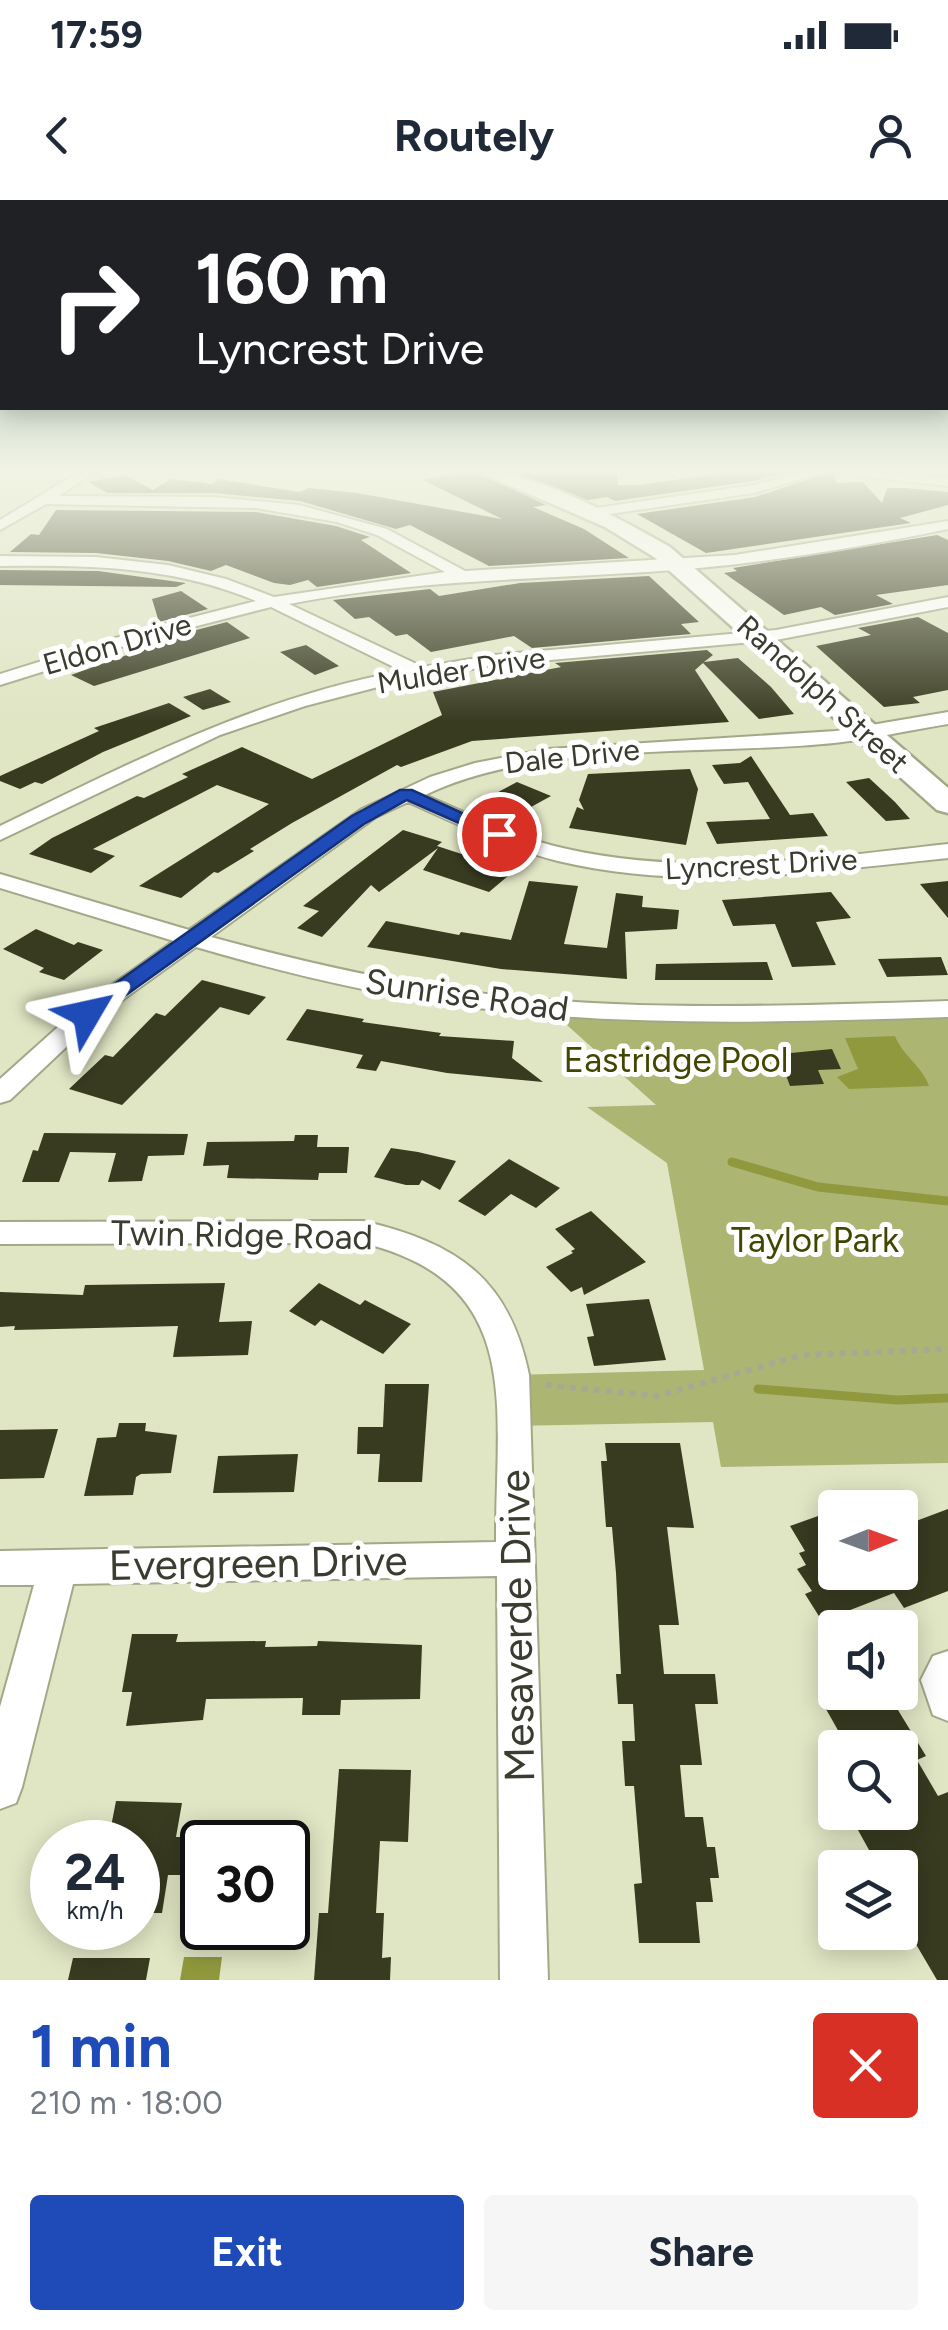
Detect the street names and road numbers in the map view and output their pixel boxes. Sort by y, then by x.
street label: Eldon Drive [38,605,196,683]
street label: Randolph Street [730,607,916,781]
street label: Mulder Drive [374,638,548,702]
street label: Dale Drive [503,731,641,781]
street label: Lyncrest Drive [664,840,858,888]
street label: Sunrise Road [363,960,571,1030]
street label: Twin Ridge Road [111,1212,373,1258]
street label: Mesaverde Drive [489,1469,545,1783]
street label: Evergreen Drive [108,1535,408,1591]

